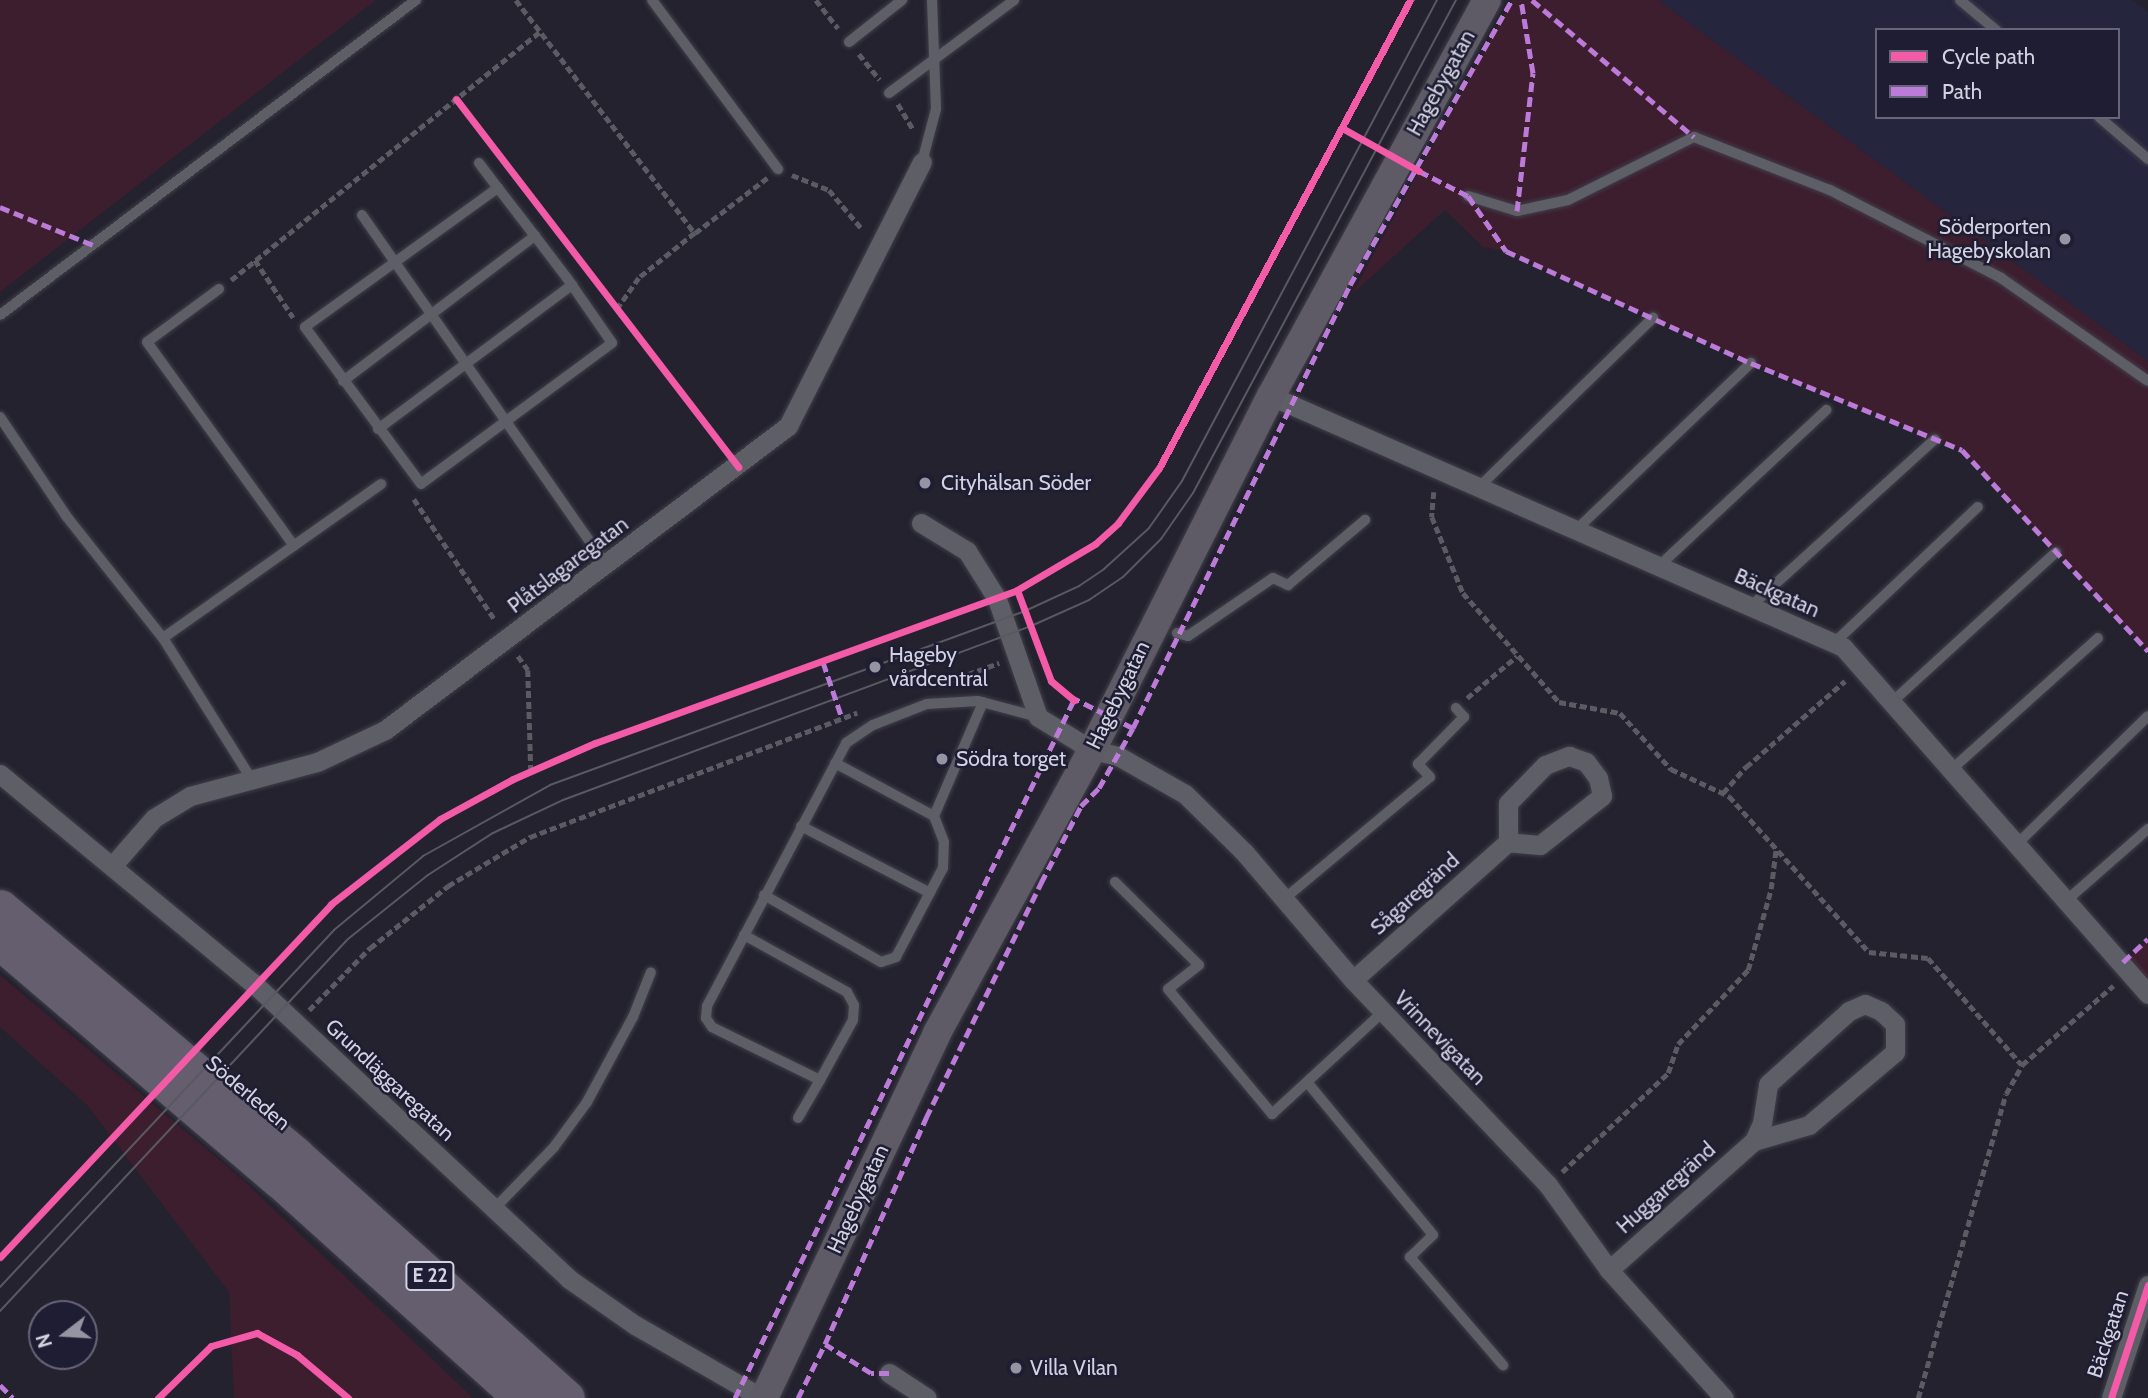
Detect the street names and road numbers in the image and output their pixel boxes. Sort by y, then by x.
street label: Hagebygatan [1402,26,1480,140]
street label: Plåtslagaregatan [503,511,633,619]
street label: Bäckgatan [1731,563,1823,623]
street label: Hagebygatan [1081,637,1155,753]
street label: Sågaregränd [1366,848,1464,940]
street label: Vrinnevigatan [1389,986,1491,1090]
street label: Grundläggaregatan [320,1014,460,1146]
street label: Söderleden [201,1050,295,1136]
street label: Huggaregränd [1611,1137,1721,1239]
street label: Hagebygatan [822,1141,894,1257]
road number: E 22 [404,1260,456,1292]
street label: Bäckgatan [2082,1287,2134,1381]

